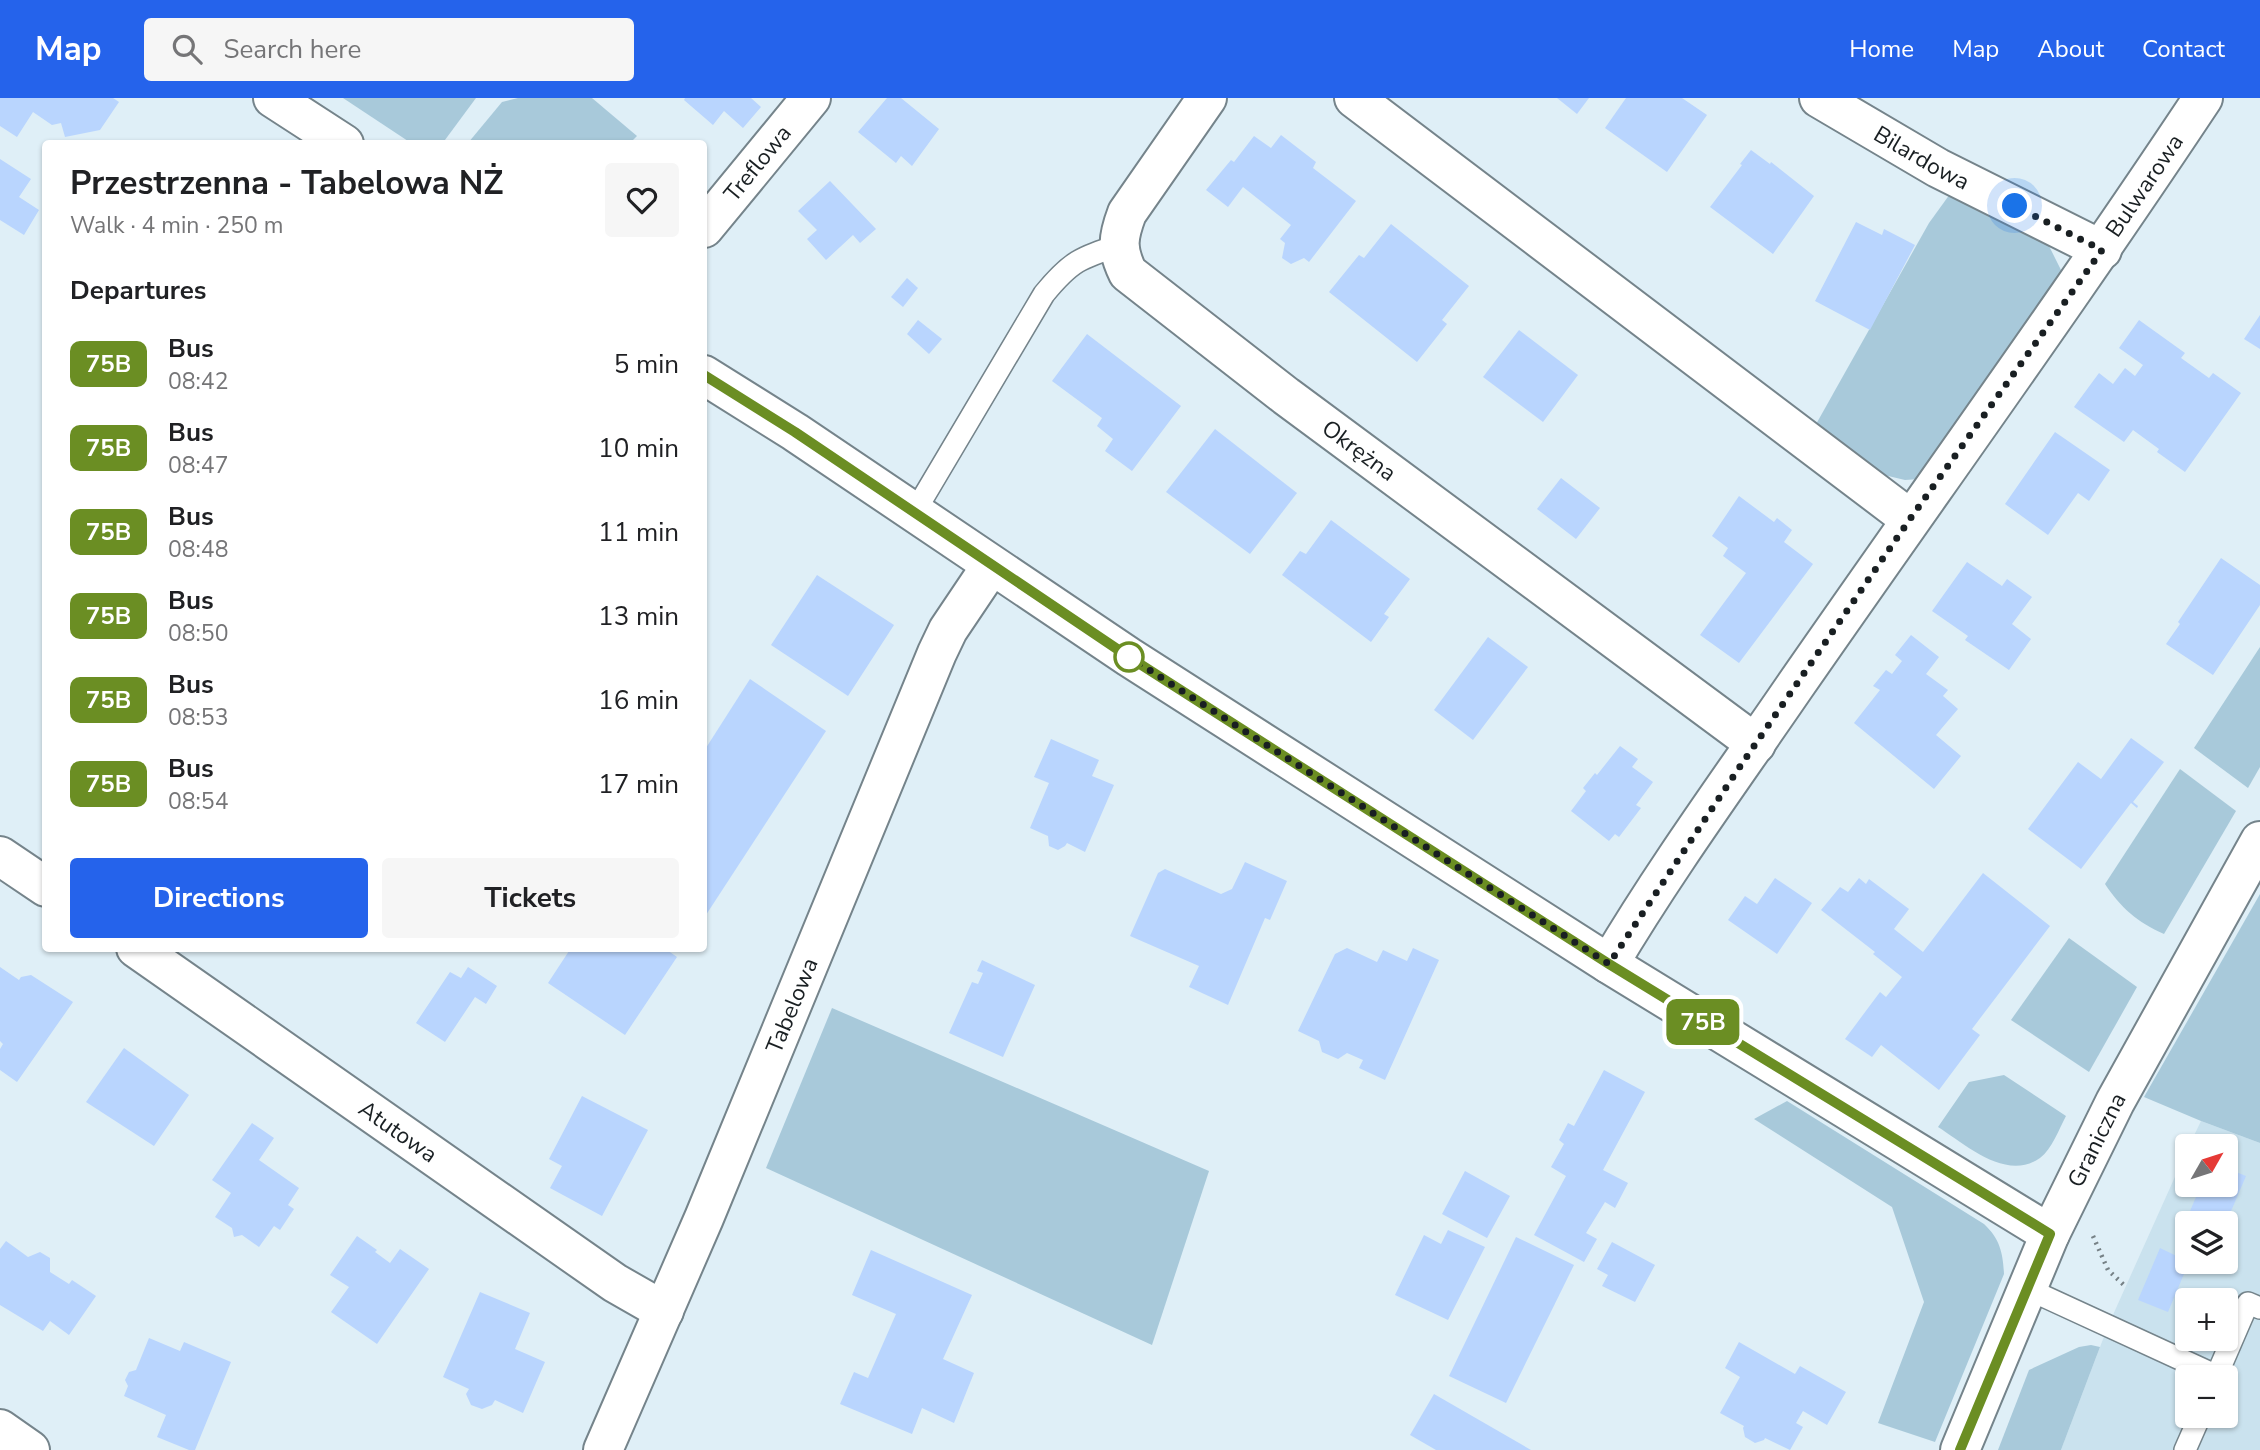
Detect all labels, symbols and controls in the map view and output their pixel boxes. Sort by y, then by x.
search box [144,18,634,81]
text: Map [35,27,102,72]
icon: search [168,30,206,68]
text: Search here [224,32,361,67]
text: Home [1849,33,1914,65]
text: Map [1952,33,1999,65]
text: About [2037,33,2104,65]
text: Contact [2142,33,2225,65]
street label: Treflowa [717,119,799,208]
street label: Bilardowa [1868,119,1975,197]
street label: Bulwarowa [2099,128,2191,243]
text: Przestrzenna - Tabelowa NŻ [70,161,503,206]
button: heart [605,163,679,237]
your location [1997,188,2032,223]
text: Walk · 4 min · 250 m [70,210,283,241]
text: Departures [70,273,206,308]
text: Bus [168,331,214,366]
text: 5 min [614,347,679,382]
text: 75B [86,348,131,380]
text: 08:42 [168,366,228,397]
street label: Okrężna [1315,413,1403,489]
text: Bus [168,415,214,450]
text: 10 min [598,431,679,466]
text: 75B [86,432,131,464]
text: 08:47 [168,450,228,481]
text: Bus [168,499,214,534]
text: 11 min [598,515,679,550]
text: 75B [86,516,131,548]
text: 08:48 [168,534,228,565]
text: Bus [168,583,214,618]
text: 13 min [598,599,679,634]
text: 75B [86,600,131,632]
text: 08:50 [168,618,228,649]
unlabelled marker [1114,642,1144,672]
text: Bus [168,667,214,702]
text: 16 min [598,683,679,718]
text: 75B [86,684,131,716]
text: 08:53 [168,702,228,733]
text: Bus [168,751,214,786]
text: 17 min [598,767,679,802]
text: 75B [86,768,131,800]
text: 08:54 [168,786,228,817]
button: Directions [70,858,368,938]
button: Tickets [382,858,679,938]
street label: Tabelowa [759,953,826,1058]
line badge: 75B [1663,999,1743,1045]
text: 75B [1680,1006,1726,1038]
street label: Graniczna [2060,1087,2133,1193]
street label: Atutowa [352,1094,443,1170]
north arrow [2175,1134,2238,1197]
map controls [2175,1134,2238,1428]
button: layers [2175,1211,2238,1274]
button: + [2175,1288,2238,1351]
button: − [2175,1365,2238,1428]

